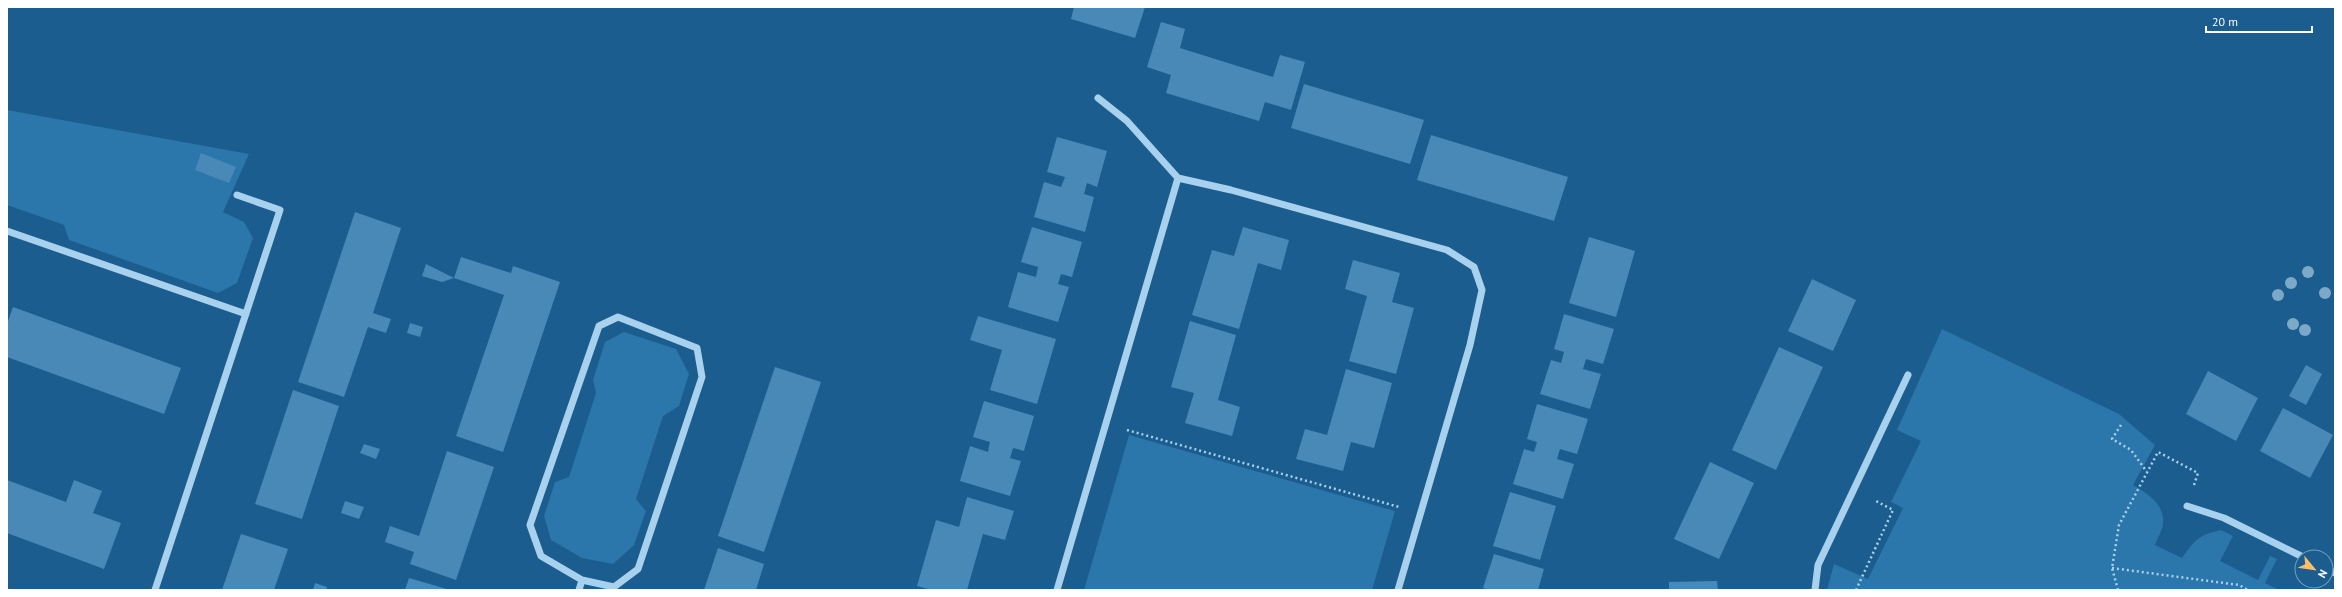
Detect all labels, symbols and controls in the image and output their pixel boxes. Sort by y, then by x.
scale bar [2206,8,2312,34]
text: 20 m [2212,14,2238,29]
north arrow [2294,549,2334,589]
text: N [2315,567,2331,580]

